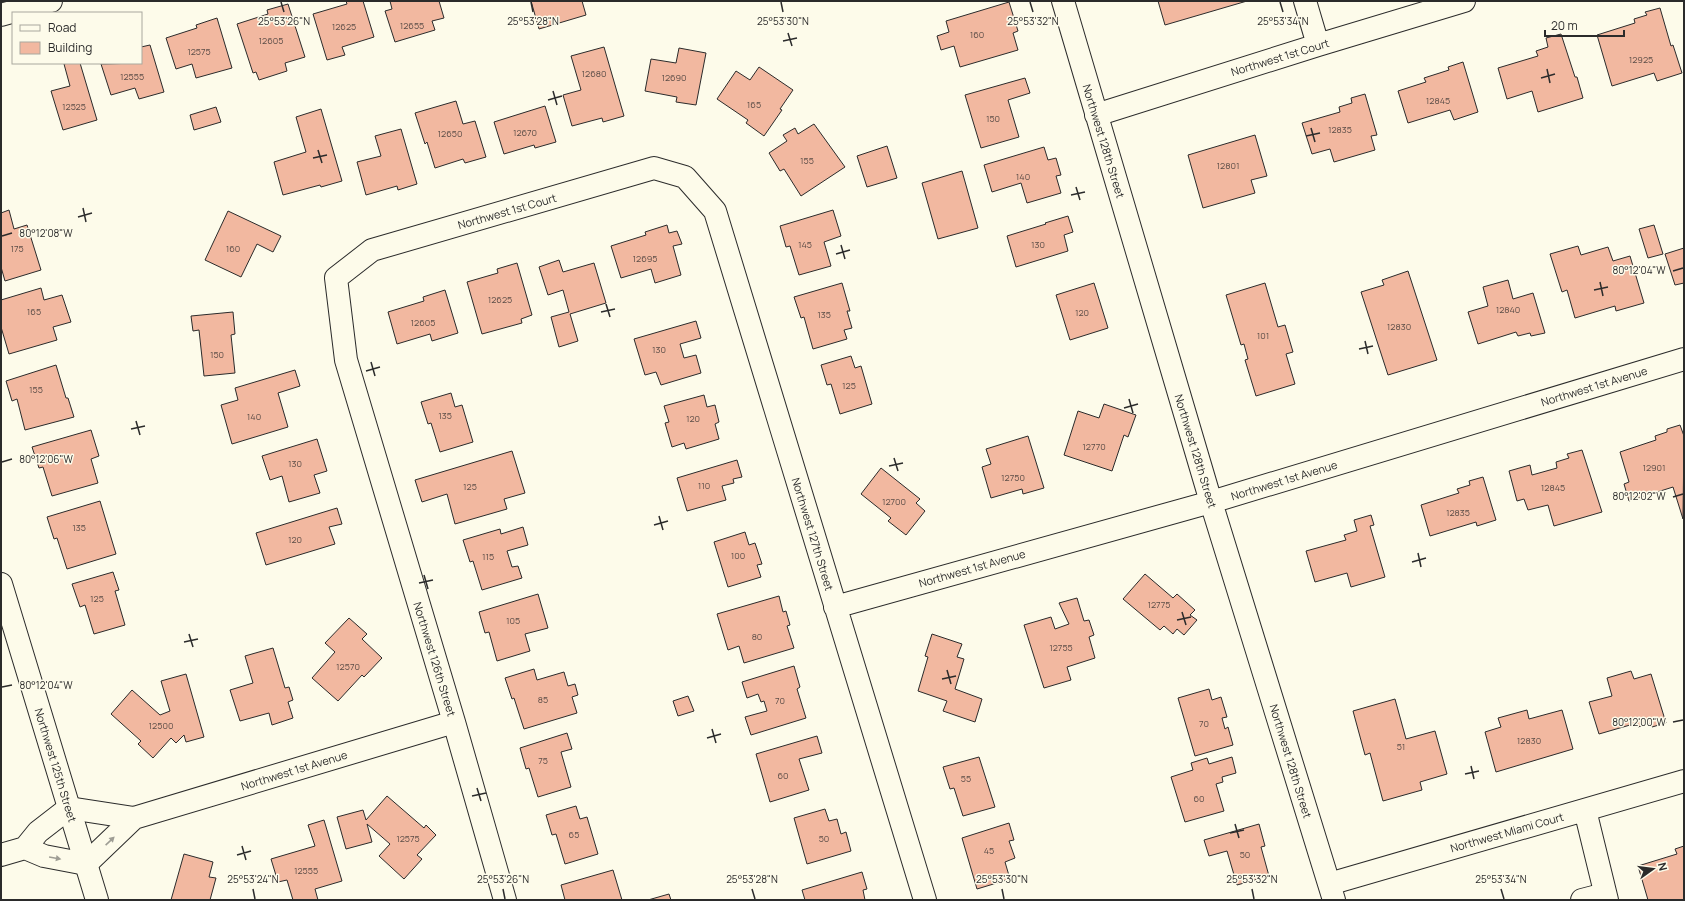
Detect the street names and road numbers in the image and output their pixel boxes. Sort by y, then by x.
street label: Northwest 1st Court [1229,35,1331,79]
street label: Northwest 128th Street [1080,82,1128,200]
street label: Northwest 1st Court [456,190,558,232]
street label: Northwest 1st Avenue [1539,363,1649,409]
street label: Northwest 128th Street [1172,392,1220,510]
street label: Northwest 1st Avenue [1229,457,1339,503]
street label: Northwest 127th Street [789,476,837,592]
street label: Northwest 1st Avenue [917,545,1028,590]
street label: Northwest 126th Street [410,600,460,718]
street label: Northwest 128th Street [1267,702,1315,820]
street label: Northwest 125th Street [32,706,80,824]
street label: Northwest 1st Avenue [239,747,349,793]
street label: Northwest Miami Court [1449,809,1565,855]

